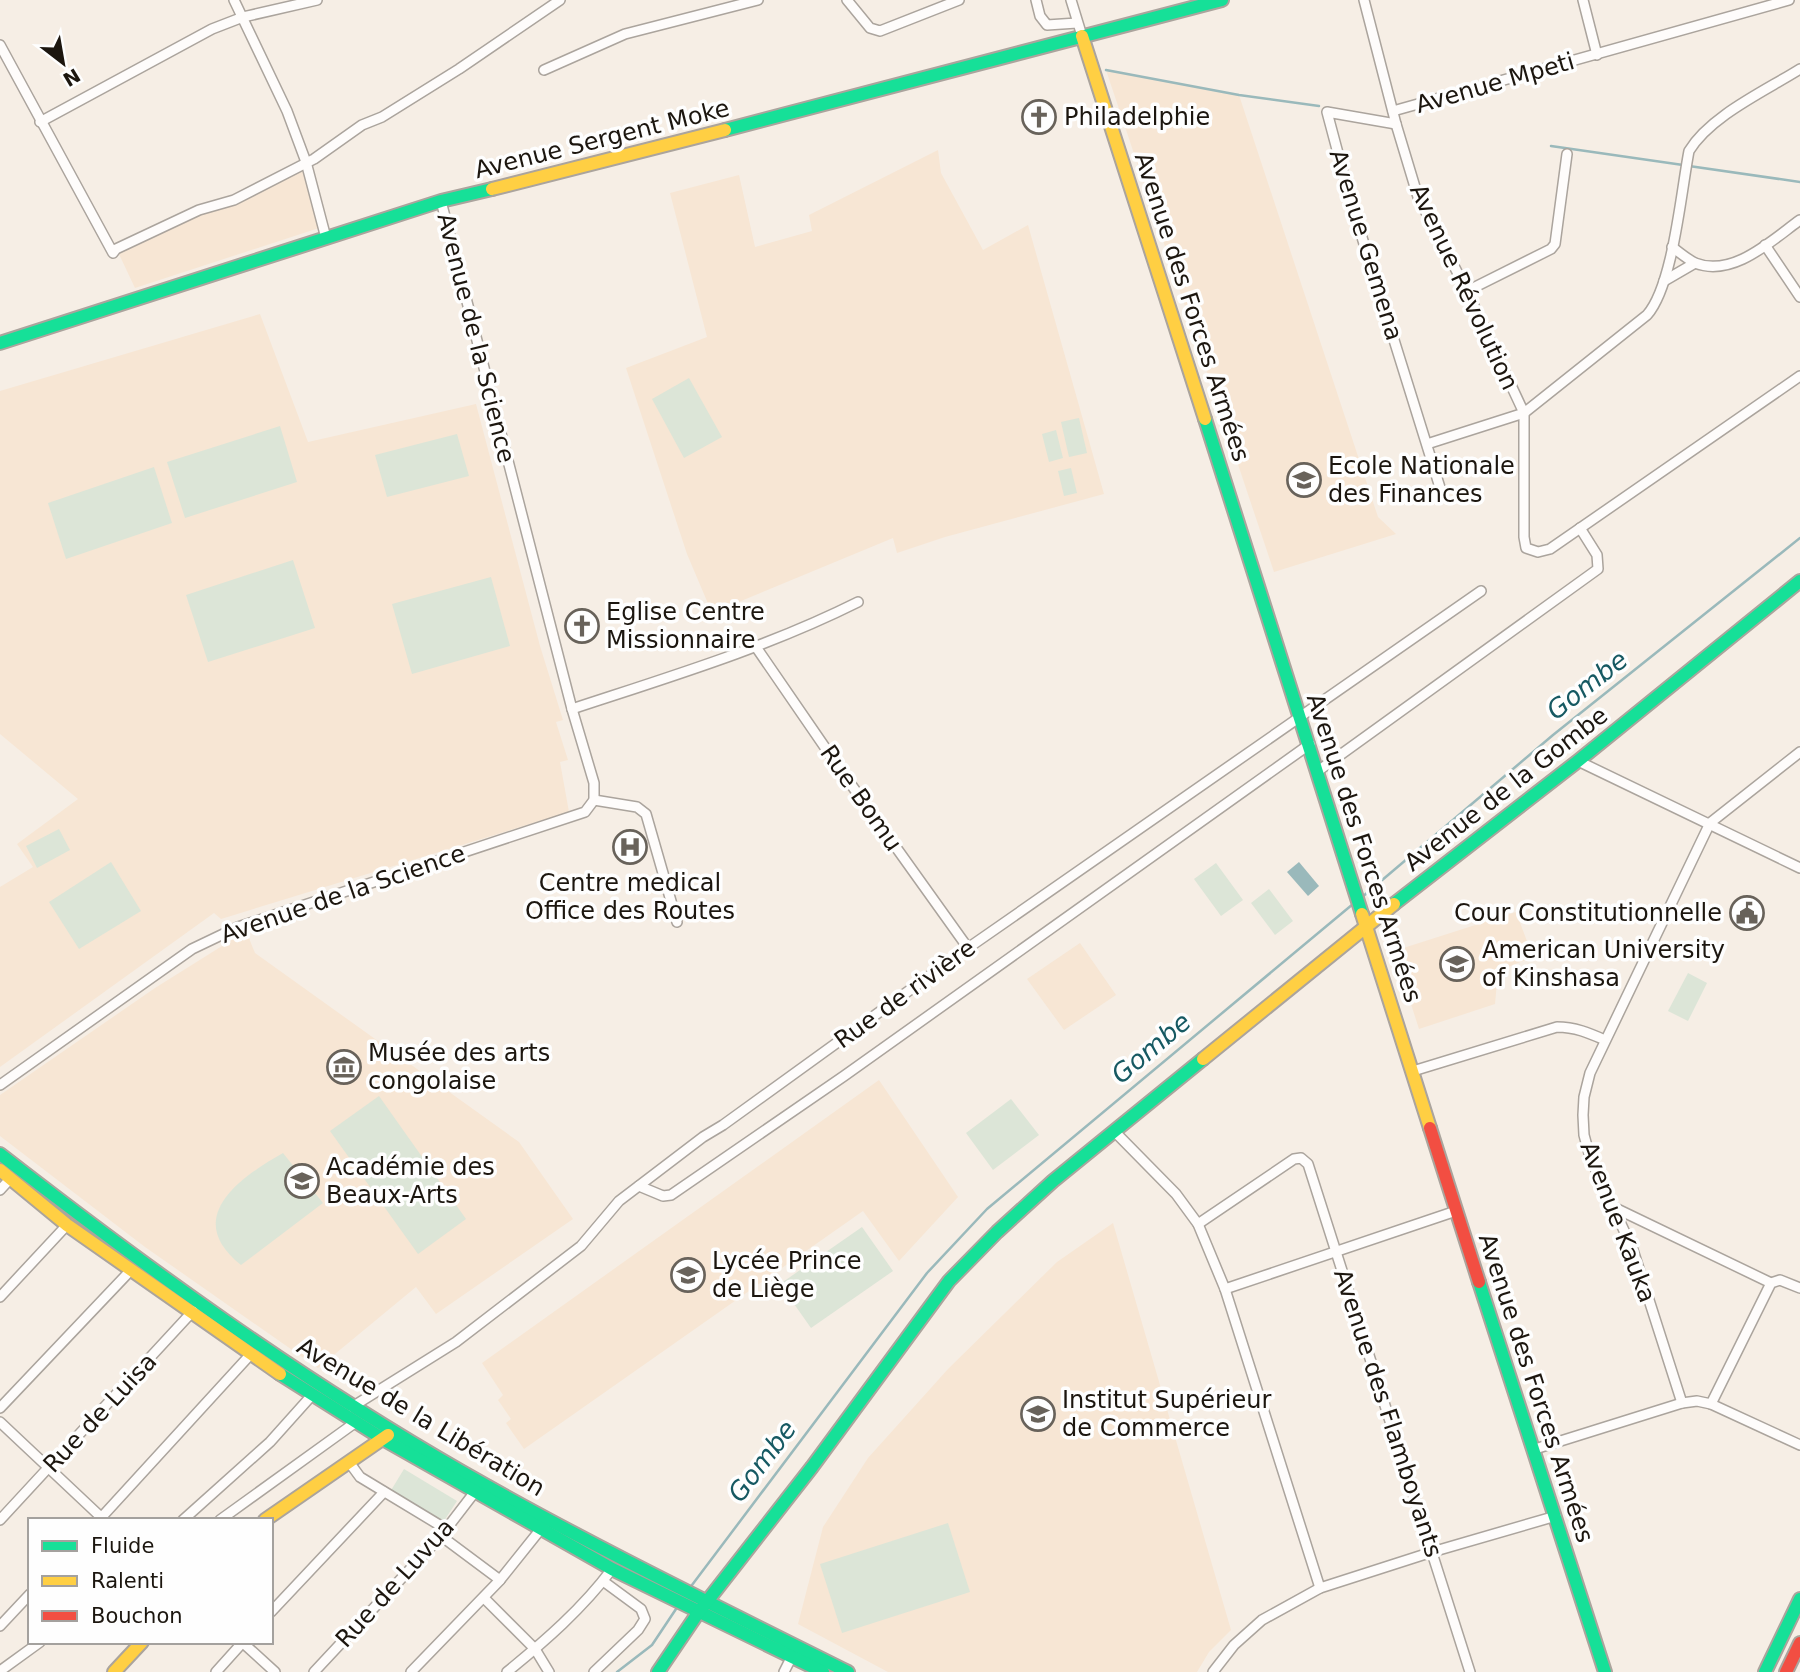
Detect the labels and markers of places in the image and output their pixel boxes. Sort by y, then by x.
church icon: Philadelphie [1020,98,1058,136]
place label: Philadelphie [1064,103,1210,131]
place label: Ecole Nationale des Finances [1328,452,1515,508]
school or university icon: Ecole Nationale des Finances [1285,461,1323,499]
place label: Eglise Centre Missionnaire [606,598,765,654]
church icon: Eglise Centre Missionnaire [563,607,601,645]
hospital icon: Centre medical Office des Routes [611,828,649,866]
place label: Centre medical Office des Routes [525,869,735,925]
public building icon: Cour Constitutionnelle [1728,894,1766,932]
place label: Cour Constitutionnelle [1454,899,1722,927]
place label: American University of Kinshasa [1482,936,1725,992]
school or university icon: American University of Kinshasa [1438,945,1476,983]
place label: Musée des arts congolaise [368,1039,550,1095]
museum icon: Musée des arts congolaise [325,1048,363,1086]
place label: Académie des Beaux-Arts [326,1153,495,1209]
school or university icon: Académie des Beaux-Arts [283,1162,321,1200]
place label: Lycée Prince de Liège [712,1247,861,1303]
school or university icon: Lycée Prince de Liège [669,1256,707,1294]
place label: Institut Supérieur de Commerce [1062,1386,1271,1442]
school or university icon: Institut Supérieur de Commerce [1019,1395,1057,1433]

